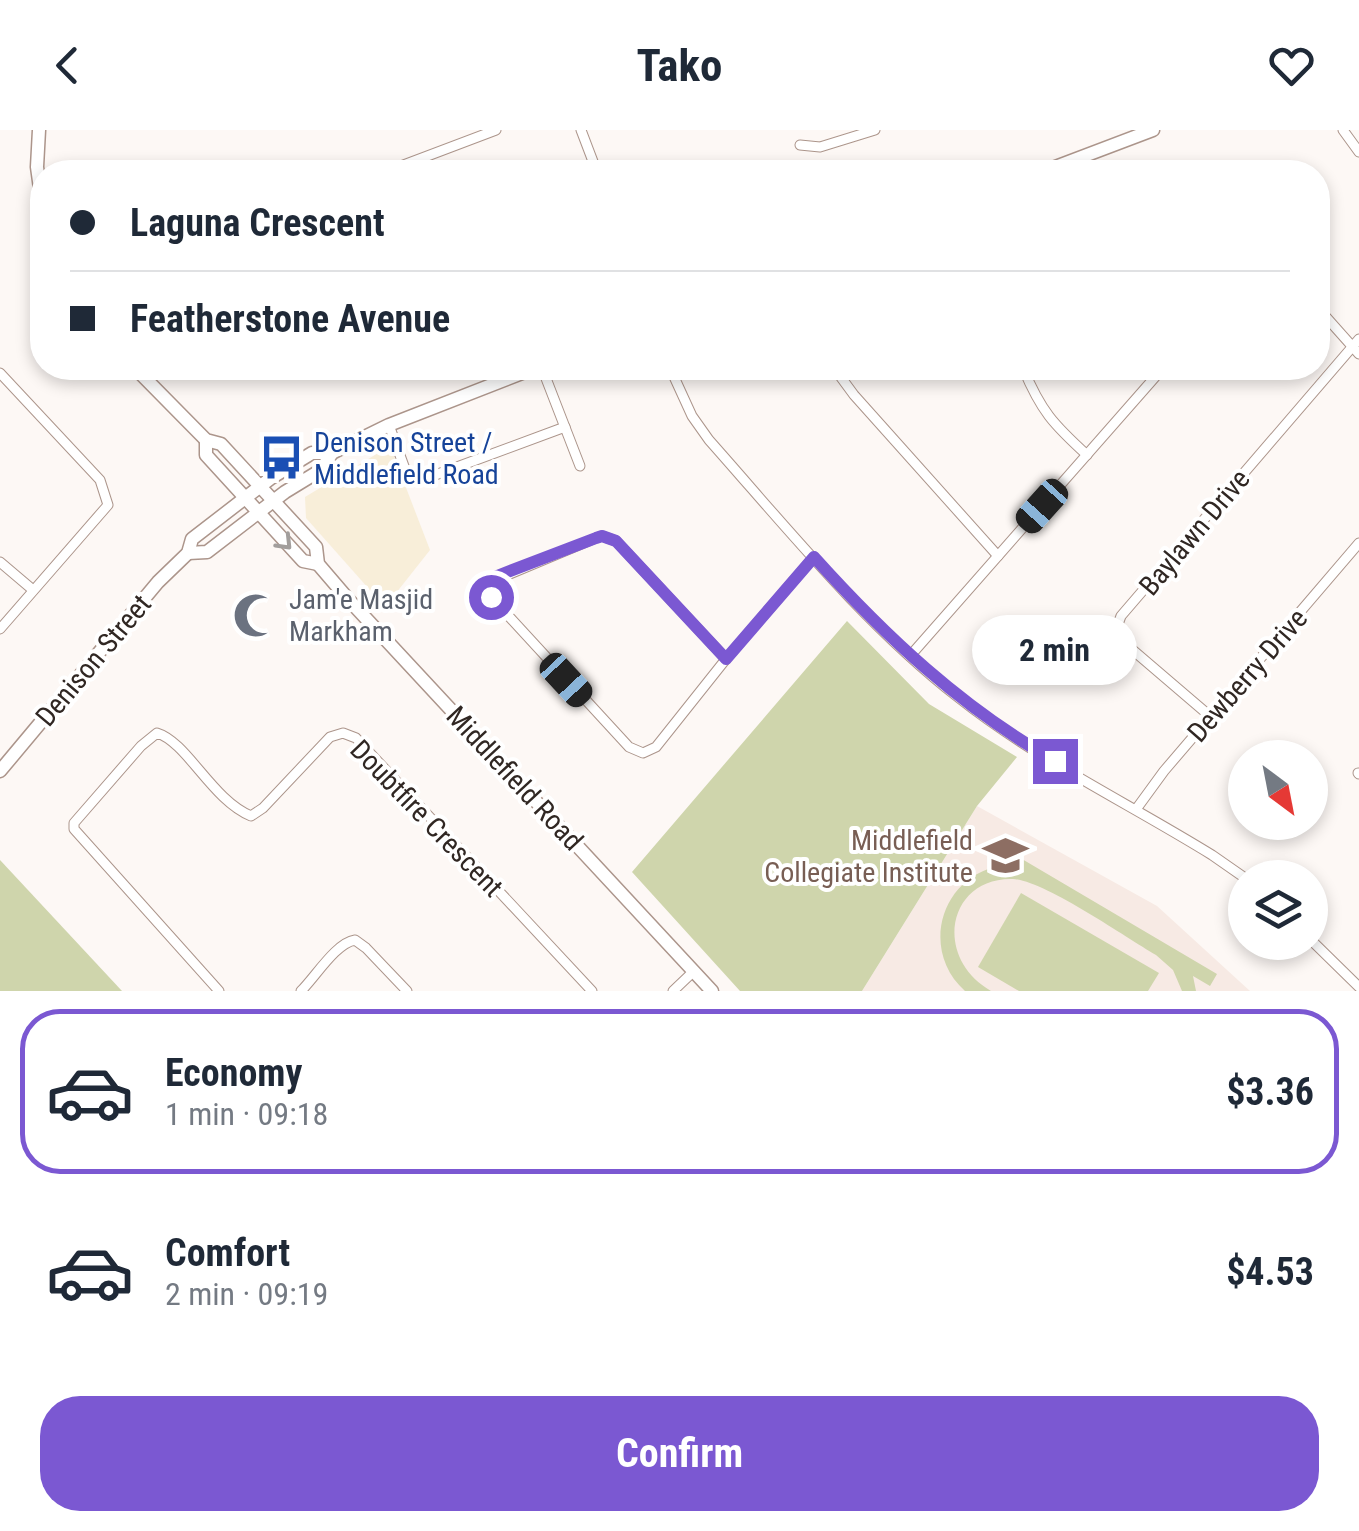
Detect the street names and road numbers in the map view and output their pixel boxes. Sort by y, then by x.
street label: Baylawn Drive [1132,463,1257,602]
street label: Denison Street [29,588,158,733]
street label: Dewberry Drive [1181,602,1314,749]
street label: Middlefield Road [440,700,590,857]
street label: Doubtfire Crescent [344,733,510,904]

